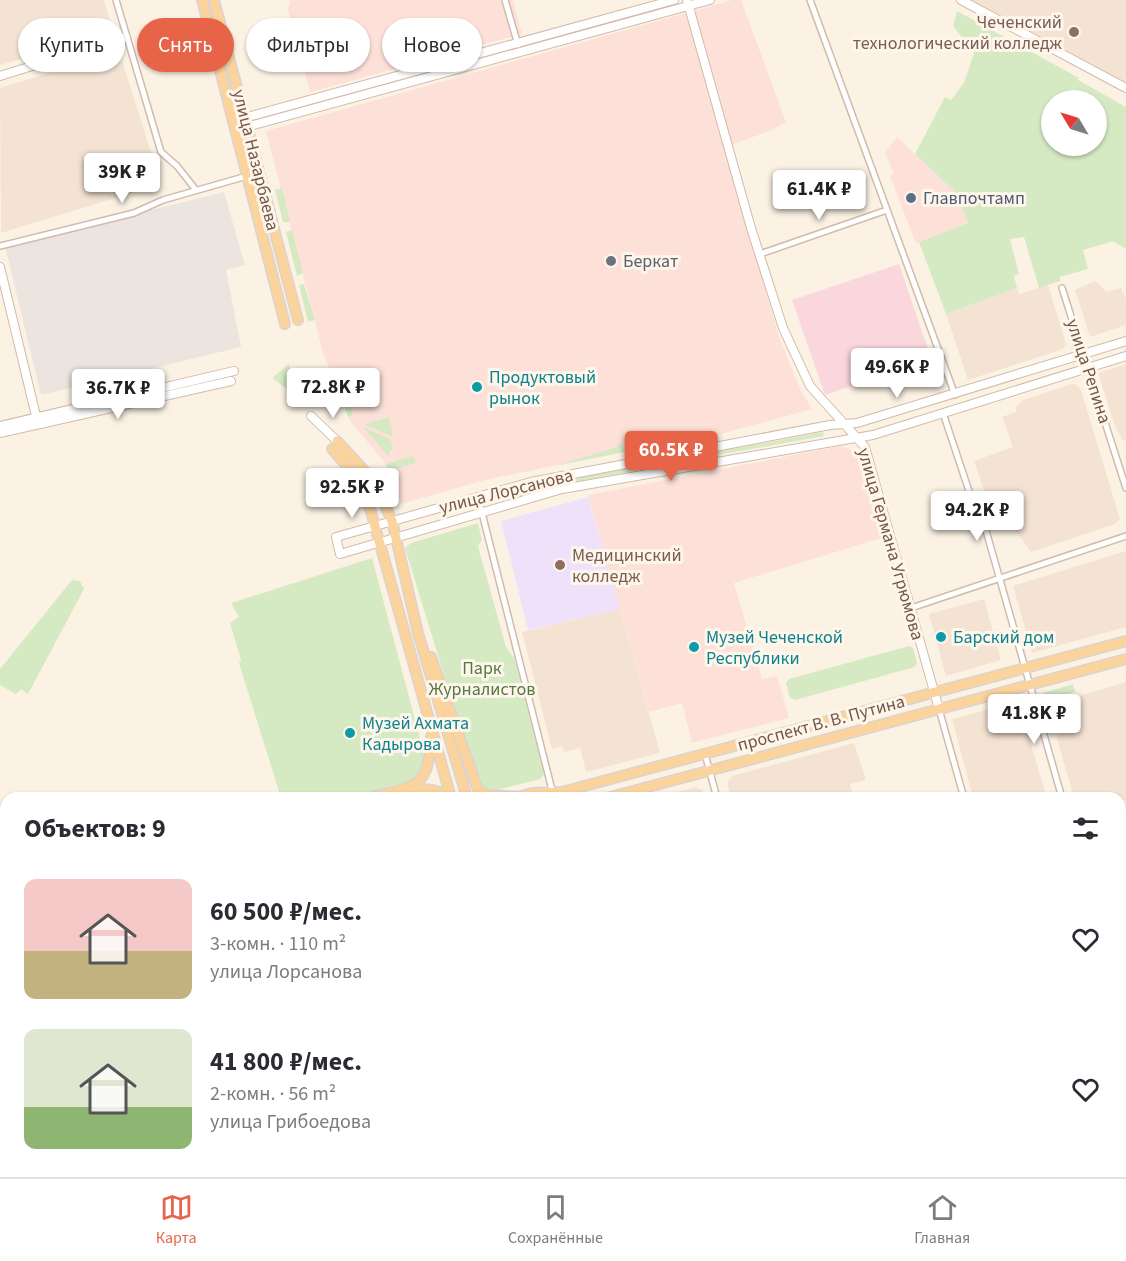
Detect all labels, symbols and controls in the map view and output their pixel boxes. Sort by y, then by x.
place label: Чеченский технологический колледж [853,10,1063,56]
chip: Купить [18,18,125,72]
chip: Снять [137,18,234,72]
chip: Фильтры [246,18,370,72]
chip: Новое [382,18,482,72]
marker: Чеченский технологический колледж [1067,25,1081,39]
street label: улица Назарбаева [226,87,285,233]
north arrow [1041,90,1107,156]
map controls [1041,90,1107,156]
pin: 39K ₽ [80,153,164,204]
text: 39K ₽ [98,158,146,186]
pin: 61.4K ₽ [764,170,874,221]
text: 61.4K ₽ [787,175,851,203]
place label: Главпочтамп [923,186,1025,211]
marker: Главпочтамп [904,191,918,205]
place label: Беркат [623,249,678,274]
marker: Беркат [604,254,618,268]
street label: улица Репина [1060,316,1117,427]
pin: 49.6K ₽ [842,348,952,399]
text: 49.6K ₽ [865,353,929,381]
place label: Продуктовый рынок [489,365,596,411]
pin: 72.8K ₽ [278,368,388,419]
pin: 36.7K ₽ [63,369,173,420]
text: 72.8K ₽ [301,373,365,401]
text: 36.7K ₽ [86,374,150,402]
marker: Продуктовый рынок [470,380,484,394]
pin: 60.5K ₽ [616,431,726,482]
text: 60.5K ₽ [639,436,703,464]
street label: улица Германа Угрюмова [851,445,930,643]
street label: улица Лорсанова [437,463,576,520]
pin: 92.5K ₽ [297,468,407,519]
text: 92.5K ₽ [320,473,384,501]
pin: 94.2K ₽ [922,491,1032,542]
text: 94.2K ₽ [945,496,1009,524]
place label: Медицинский колледж [572,543,682,589]
marker: Медицинский колледж [553,558,567,572]
place label: Музей Чеченской Республики [706,625,843,671]
place label: Барский дом [953,625,1054,650]
marker: Барский дом [934,630,948,644]
marker: Музей Чеченской Республики [687,640,701,654]
park label: Парк Журналистов [429,656,535,702]
street label: проспект В. В. Путина [735,689,908,758]
pin: 41.8K ₽ [979,694,1089,745]
text: 41.8K ₽ [1002,699,1066,727]
place label: Музей Ахмата Кадырова [362,711,469,757]
marker: Музей Ахмата Кадырова [343,726,357,740]
text: Объектов: 9 [24,810,166,847]
icon: filters [1069,812,1102,845]
text: 60 500 ₽/мес. [210,893,362,930]
icon: home [72,903,144,975]
icon: heart [1069,923,1102,956]
text: 3-комн. · 110 m² [210,930,346,958]
text: улица Лорсанова [210,958,362,986]
text: 41 800 ₽/мес. [210,1043,362,1080]
icon: home [72,1053,144,1125]
icon: heart [1069,1073,1102,1106]
text: 2-комн. · 56 m² [210,1080,336,1108]
text: улица Грибоедова [210,1108,371,1136]
tab: Карта [156,1191,197,1249]
tab: Сохранённые [508,1191,603,1249]
tab: Главная [914,1191,970,1249]

